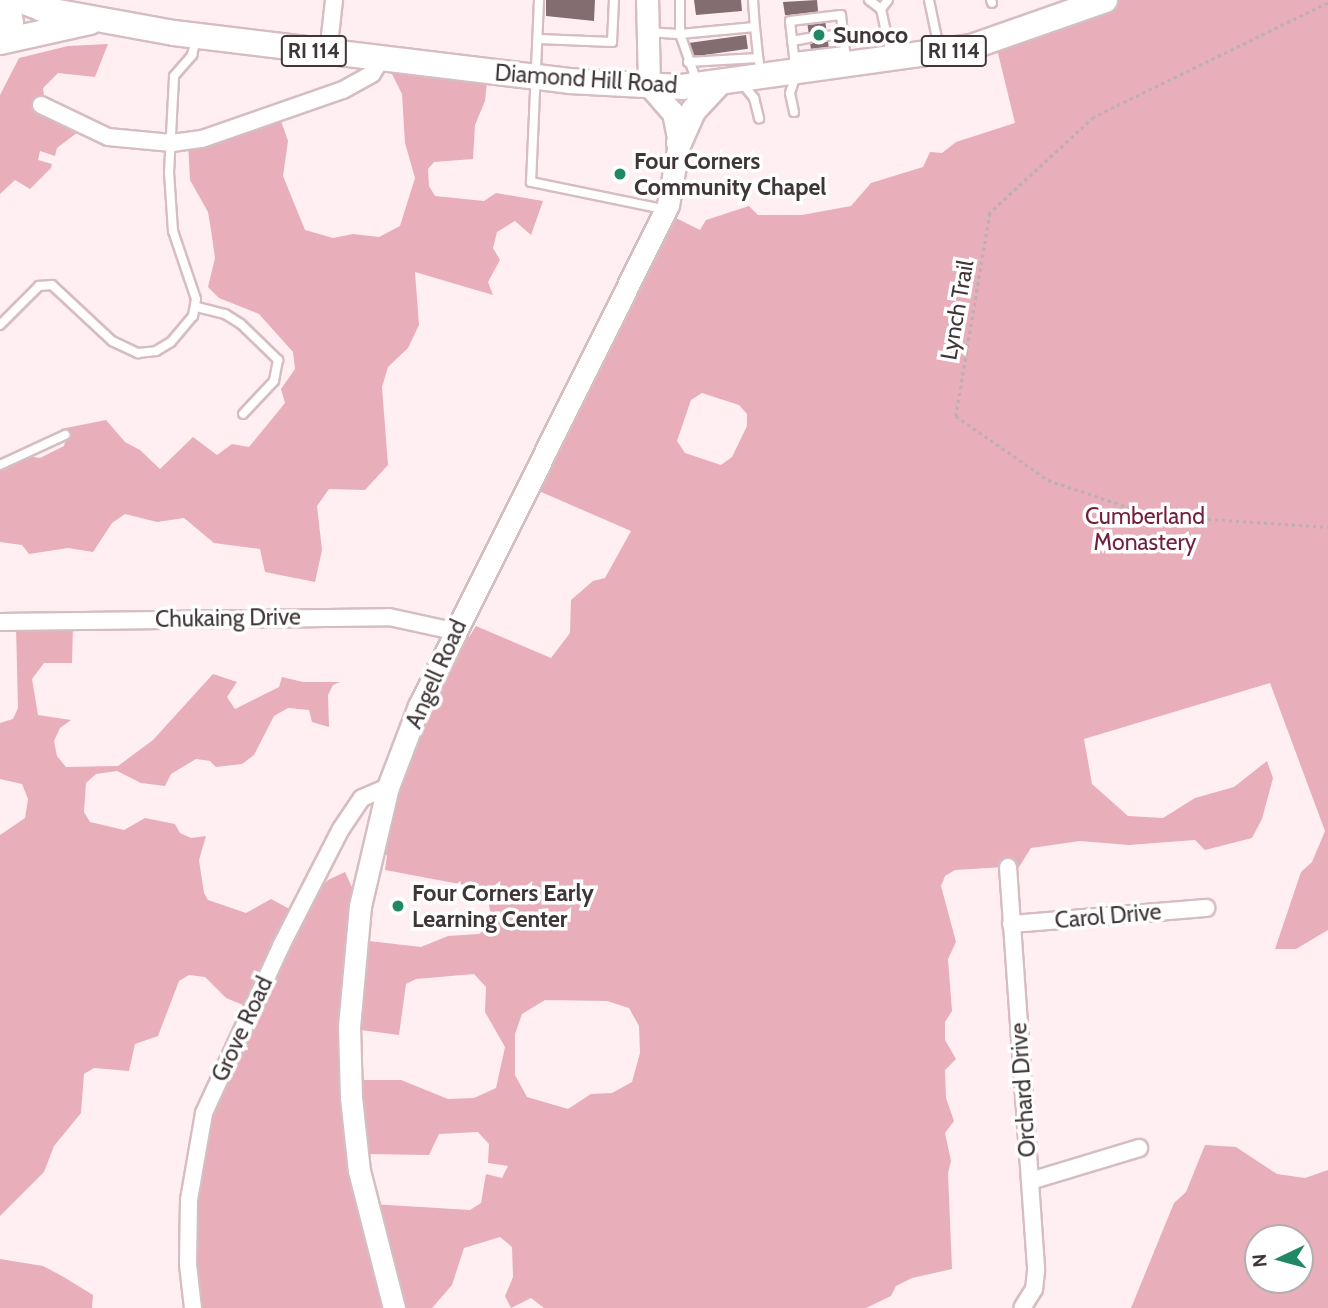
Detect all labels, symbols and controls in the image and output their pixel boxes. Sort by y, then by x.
place label: Sunoco [833,21,908,49]
marker: Sunoco [811,27,827,43]
road number: RI 114 [281,34,347,68]
road number: RI 114 [921,34,987,68]
street label: Diamond Hill Road [494,59,678,99]
place label: Four Corners Community Chapel [634,147,826,201]
marker: Four Corners Community Chapel [612,166,628,182]
street label: Lynch Trail [935,258,979,362]
park label: Cumberland Monastery [1085,502,1205,556]
street label: Chukaing Drive [155,603,301,633]
street label: Angell Road [400,615,472,733]
place label: Four Corners Early Learning Center [412,879,594,933]
marker: Four Corners Early Learning Center [390,898,406,914]
street label: Carol Drive [1053,898,1163,934]
street label: Grove Road [206,972,278,1086]
street label: Orchard Drive [1005,1022,1041,1158]
north arrow [1244,1224,1314,1294]
text: N [1248,1253,1272,1268]

